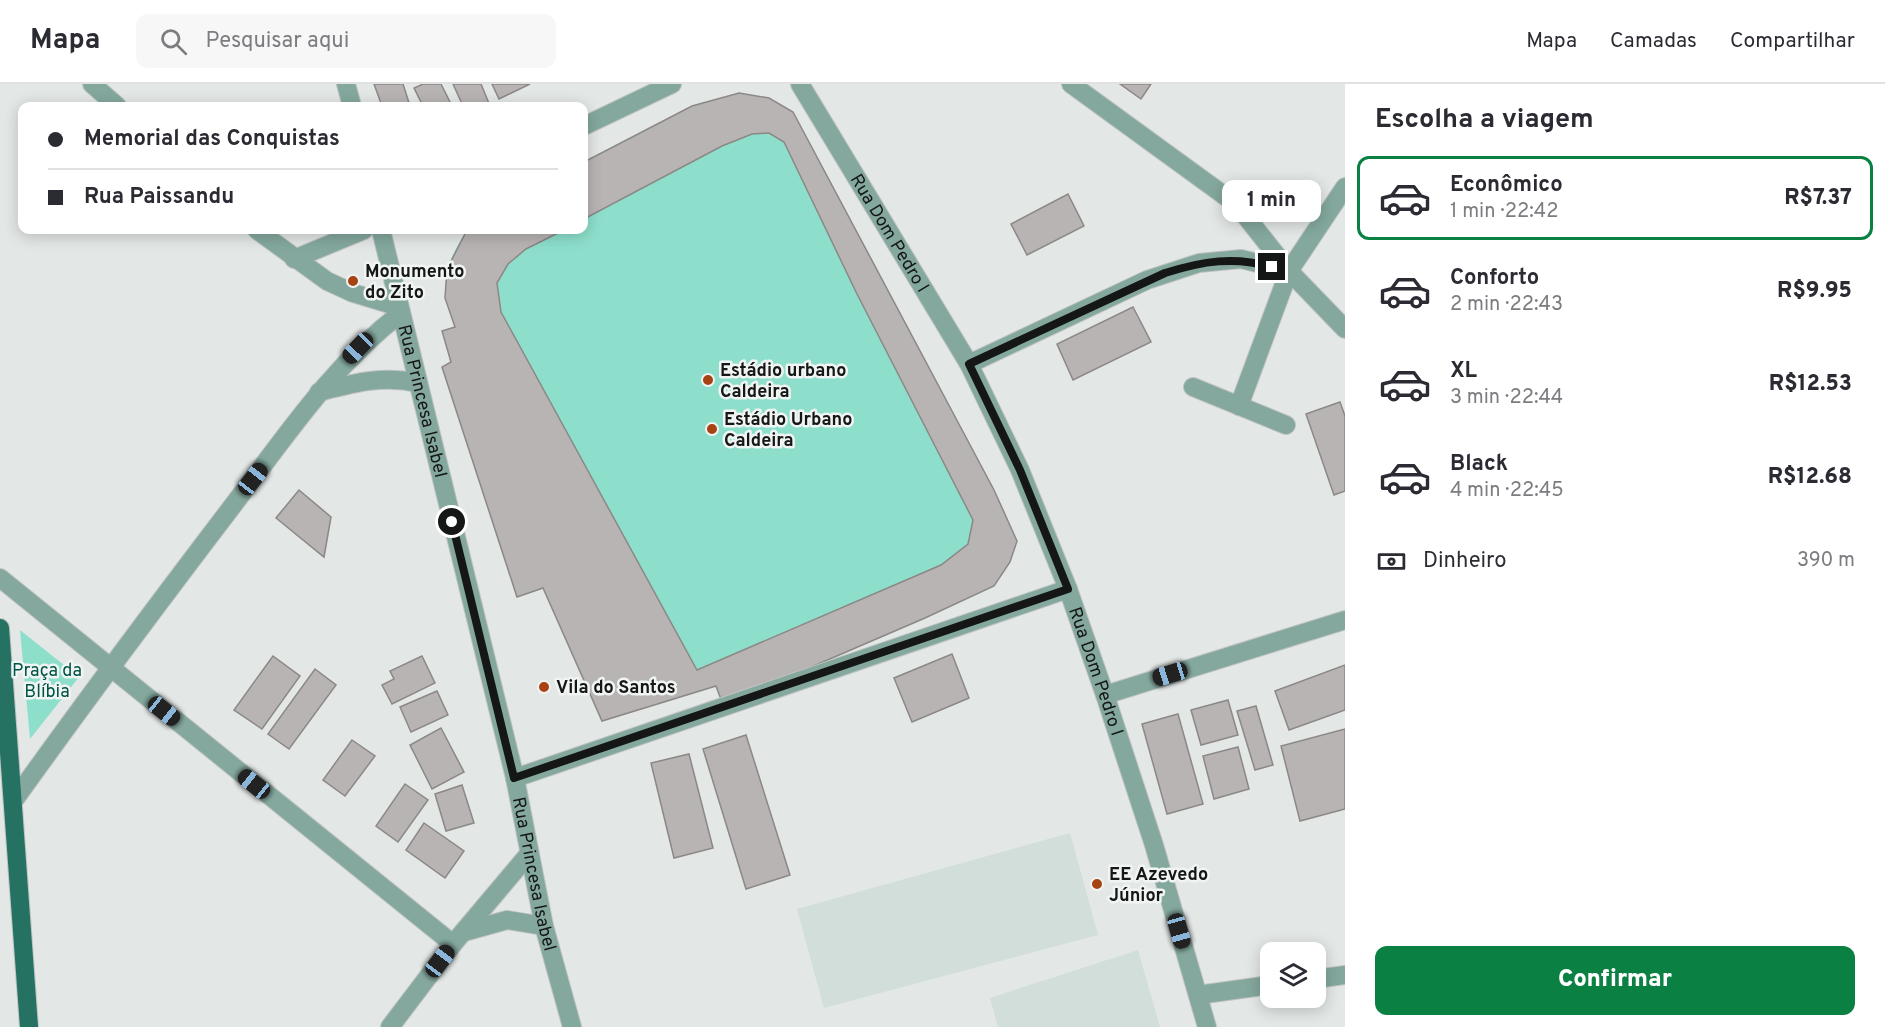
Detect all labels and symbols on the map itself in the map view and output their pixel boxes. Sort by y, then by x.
street label: Rua Dom Pedro I [844,170,933,297]
callout: 1 min [1222,180,1322,222]
route end [1258,253,1285,280]
place label: Monumento do Zito [365,261,464,305]
marker: Monumento do Zito [346,274,360,288]
street label: Rua Princesa Isabel [392,322,451,480]
car [339,329,377,367]
place label: Estádio urbano Caldeira [720,360,846,404]
marker: Estádio urbano Caldeira [701,373,715,387]
place label: Estádio Urbano Caldeira [724,409,853,453]
marker: Estádio Urbano Caldeira [705,422,719,436]
car [235,459,271,499]
route start [438,508,465,535]
street label: Rua Dom Pedro I [1062,604,1128,739]
park label: Praça da Blíbia [12,660,82,704]
car [1150,660,1190,688]
place label: Vila do Santos [556,677,676,700]
marker: Vila do Santos [537,680,551,694]
car [144,693,184,729]
car [234,766,274,802]
street label: Rua Princesa Isabel [506,795,560,954]
place label: EE Azevedo Júnior [1109,864,1208,908]
marker: EE Azevedo Júnior [1090,877,1104,891]
car [1165,911,1193,951]
car [422,941,458,981]

